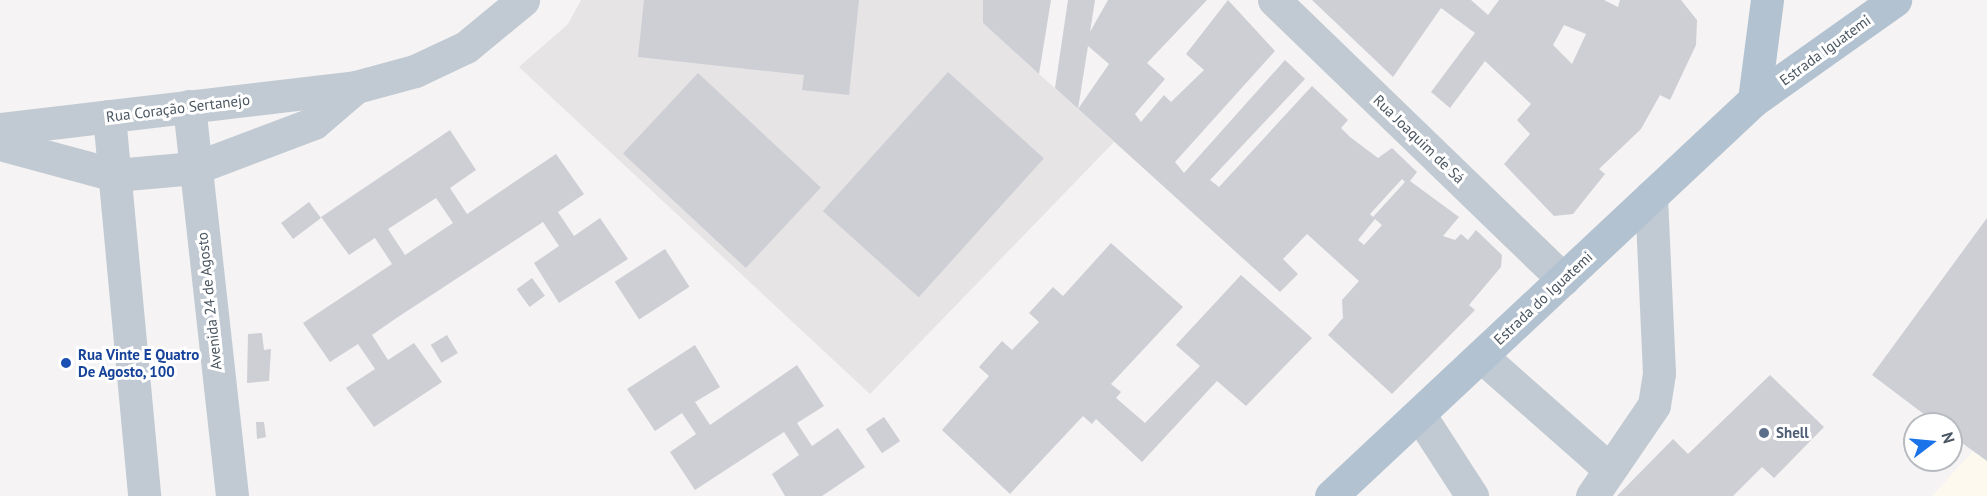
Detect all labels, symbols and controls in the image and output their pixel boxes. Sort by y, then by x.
street label: Estrada Iguatemi [1776,11,1874,89]
street label: Rua Coração Sertanejo [105,90,251,126]
street label: Rua Joaquim de Sá [1370,91,1468,187]
street label: Avenida 24 de Agosto [193,231,225,371]
street label: Estrada do Iguatemi [1490,248,1596,348]
place label: Rua Vinte E Quatro De Agosto, 100 [78,345,200,380]
marker: Rua Vinte E Quatro De Agosto, 100 [59,356,73,370]
north arrow [1903,412,1963,472]
place label: Shell [1776,424,1809,442]
marker: Shell [1757,426,1771,440]
text: N [1937,430,1959,445]

